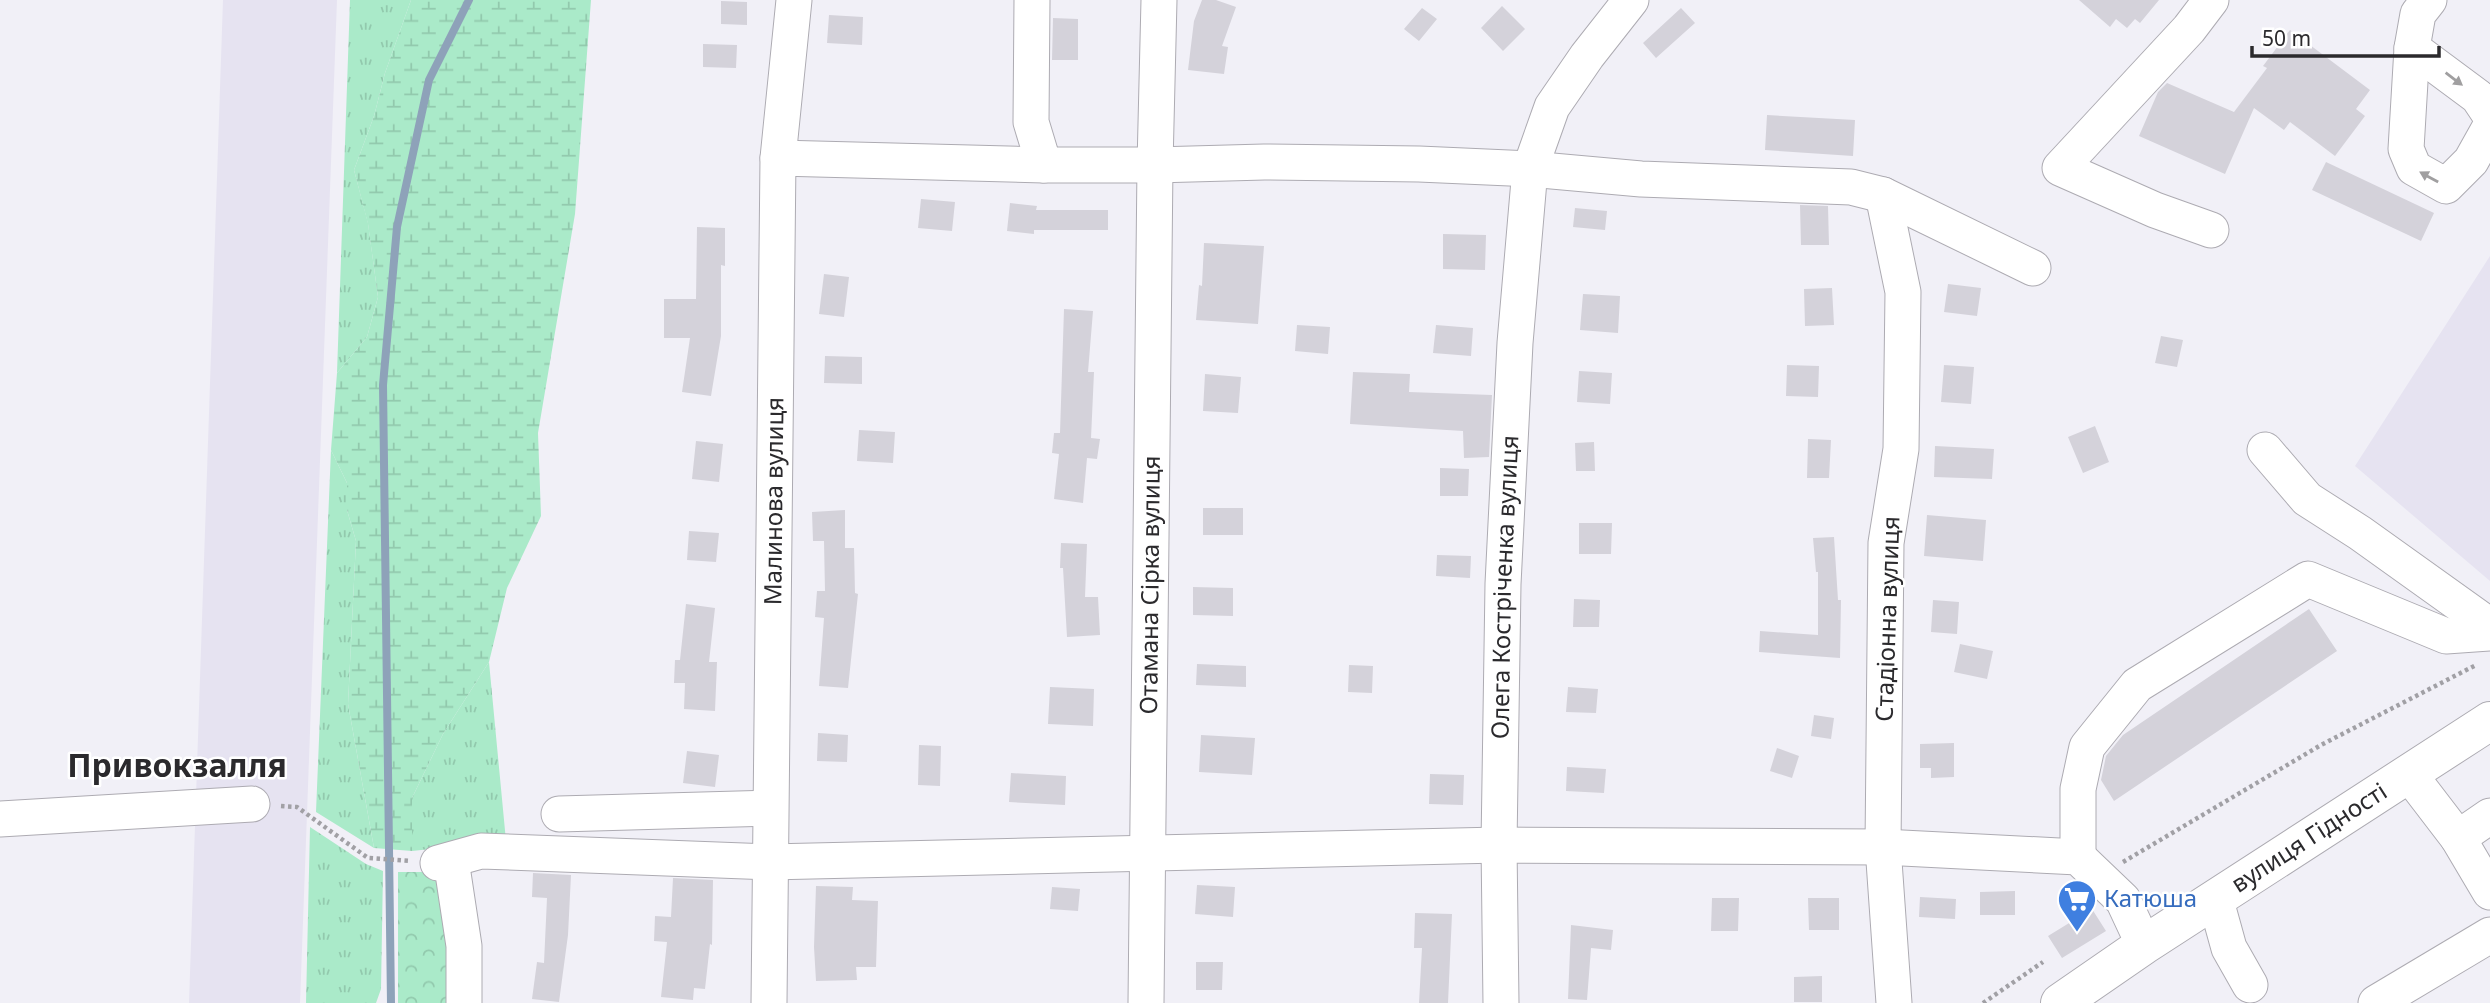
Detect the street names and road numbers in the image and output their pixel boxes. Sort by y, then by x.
street label: Малинова вулиця [755,397,790,605]
street label: Олега Костріченка вулиця [1483,434,1525,739]
street label: Отамана Сірка вулиця [1131,455,1167,715]
street label: Стадіонна вулиця [1866,516,1907,722]
street label: вулиця Гідності [2224,774,2393,899]

